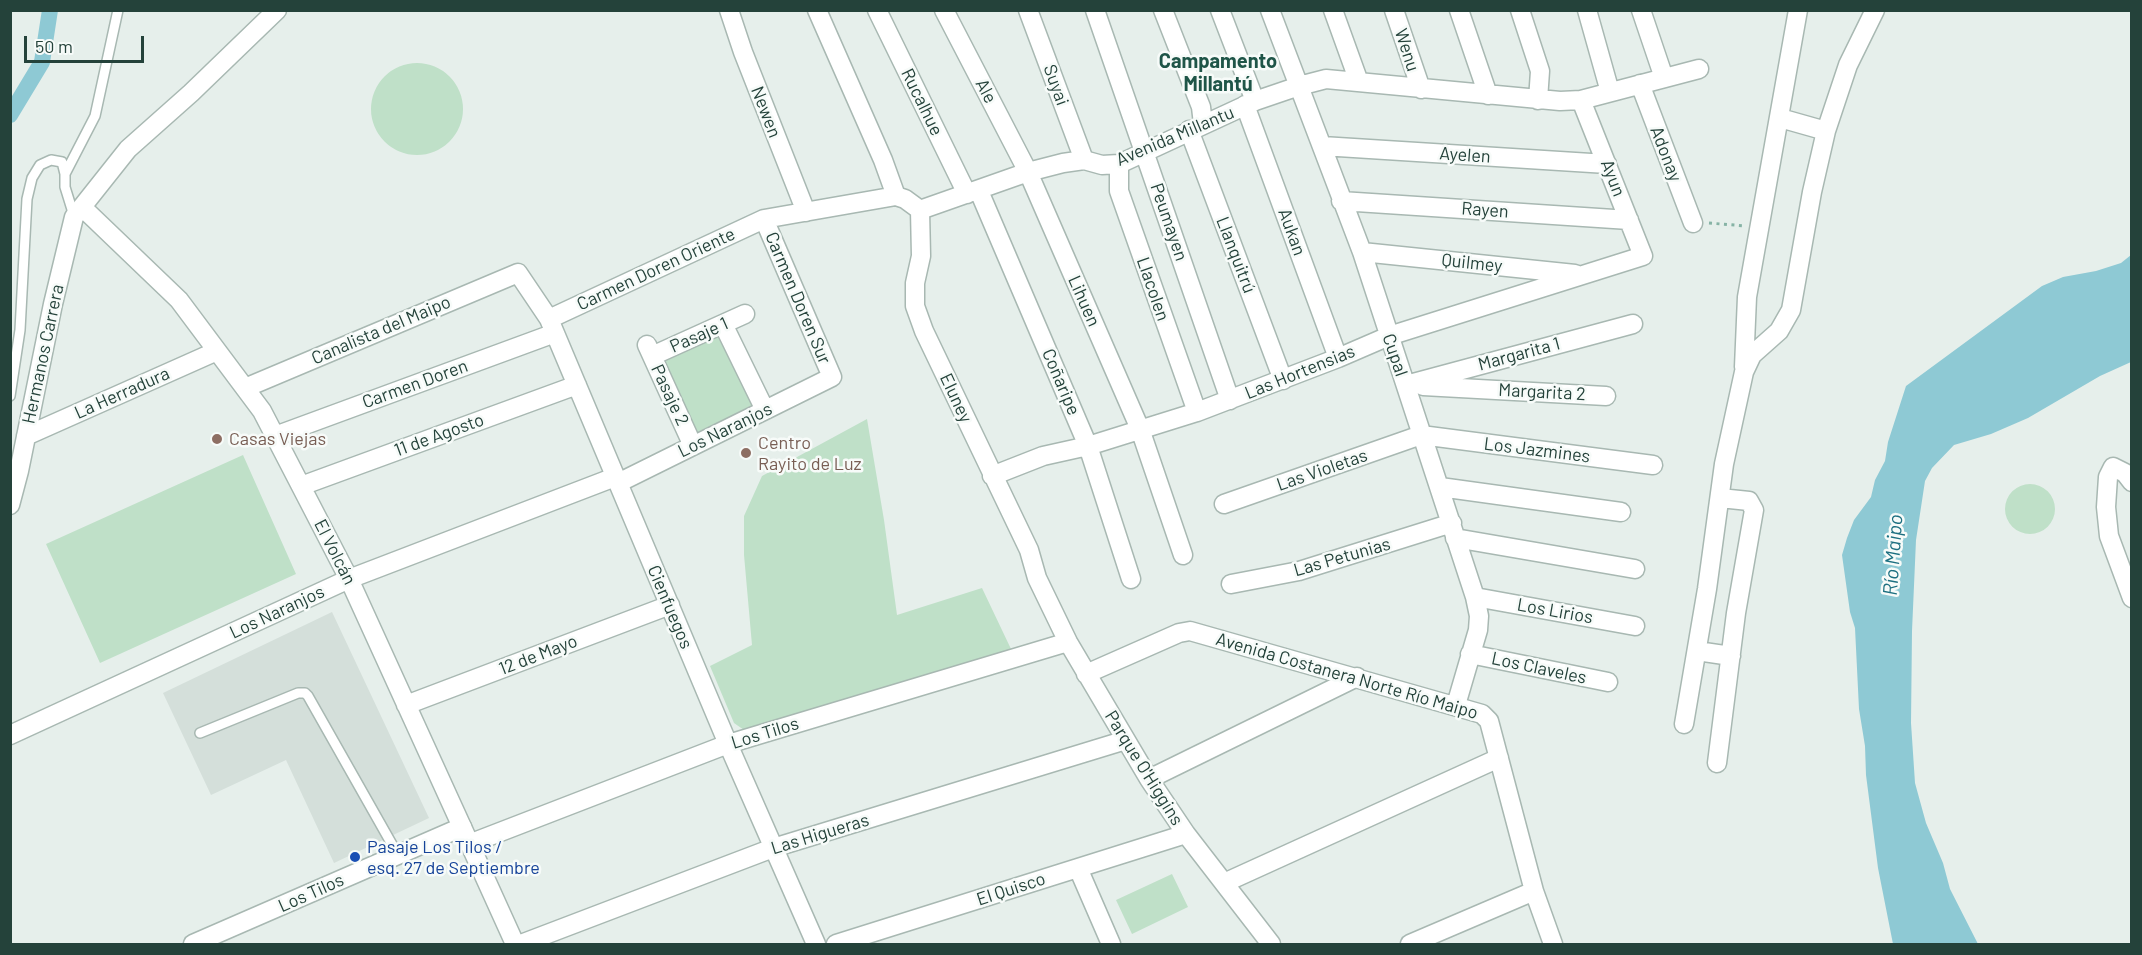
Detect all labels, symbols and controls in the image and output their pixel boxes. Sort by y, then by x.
scale bar [27,24,147,62]
street label: Wenu [1390,26,1424,74]
text: 50 m [35,35,73,57]
district label: Campamento Millantú [1159,49,1277,96]
street label: Suyai [1039,62,1073,108]
street label: Rucalhue [896,65,948,139]
street label: Ale [971,75,1001,107]
street label: Newen [746,83,786,141]
street label: Avenida Millantu [1113,101,1237,171]
street label: Adonay [1646,123,1686,185]
street label: Ayelen [1439,142,1491,168]
street label: Ayun [1596,156,1630,200]
street label: Peumayen [1146,180,1192,264]
street label: Rayen [1461,198,1509,222]
street label: Aukan [1274,206,1310,258]
street label: Llanquitrú [1212,214,1260,296]
street label: Carmen Doren Oriente [573,223,739,315]
street label: Carmen Doren Sur [760,229,836,367]
street label: Quilmey [1440,249,1504,277]
street label: Llacolen [1132,254,1174,324]
street label: Lihuen [1063,272,1105,330]
street label: Hermanos Carrera [18,282,68,426]
street label: Canalista del Maipo [308,291,454,369]
street label: Pasaje 1 [666,313,732,357]
street label: Cupal [1378,331,1412,379]
street label: Margarita 1 [1476,333,1562,375]
street label: Las Hortensias [1242,340,1358,404]
street label: Coñaripe [1037,345,1085,419]
street label: Carmen Doren [359,355,471,413]
street label: Pasaje 2 [646,361,694,429]
street label: La Herradura [71,362,173,424]
street label: Eluney [935,370,977,426]
street label: Margarita 2 [1498,379,1586,405]
street label: Los Naranjos [674,398,776,462]
street label: 11 de Agosto [391,409,487,461]
place label: Casas Viejas [229,428,326,450]
marker: Casas Viejas [210,432,224,446]
place label: Centro Rayito de Luz [758,432,862,474]
street label: Los Jazmines [1483,433,1591,467]
street label: Las Violetas [1274,444,1370,496]
marker: Centro Rayito de Luz [739,446,753,460]
water label: Río Maipo [1878,514,1908,596]
street label: El Volcán [309,516,361,588]
street label: Las Petunias [1291,533,1393,581]
street label: Cienfuegos [643,562,697,652]
street label: Los Naranjos [226,581,328,643]
street label: Los Lirios [1515,594,1595,628]
street label: Avenida Costanera Norte Río Maipo [1214,628,1480,724]
street label: 12 de Mayo [496,630,580,680]
street label: Los Claveles [1490,647,1588,689]
street label: Parque O'Higgins [1100,707,1188,829]
street label: Los Tilos [729,713,801,753]
street label: Las Higueras [768,809,872,859]
place label: Pasaje Los Tilos / esq. 27 de Septiembre [367,836,540,878]
marker: Pasaje Los Tilos / esq. 27 de Septiembre [348,850,362,864]
street label: El Quisco [974,868,1048,910]
street label: Los Tilos [275,869,347,917]

